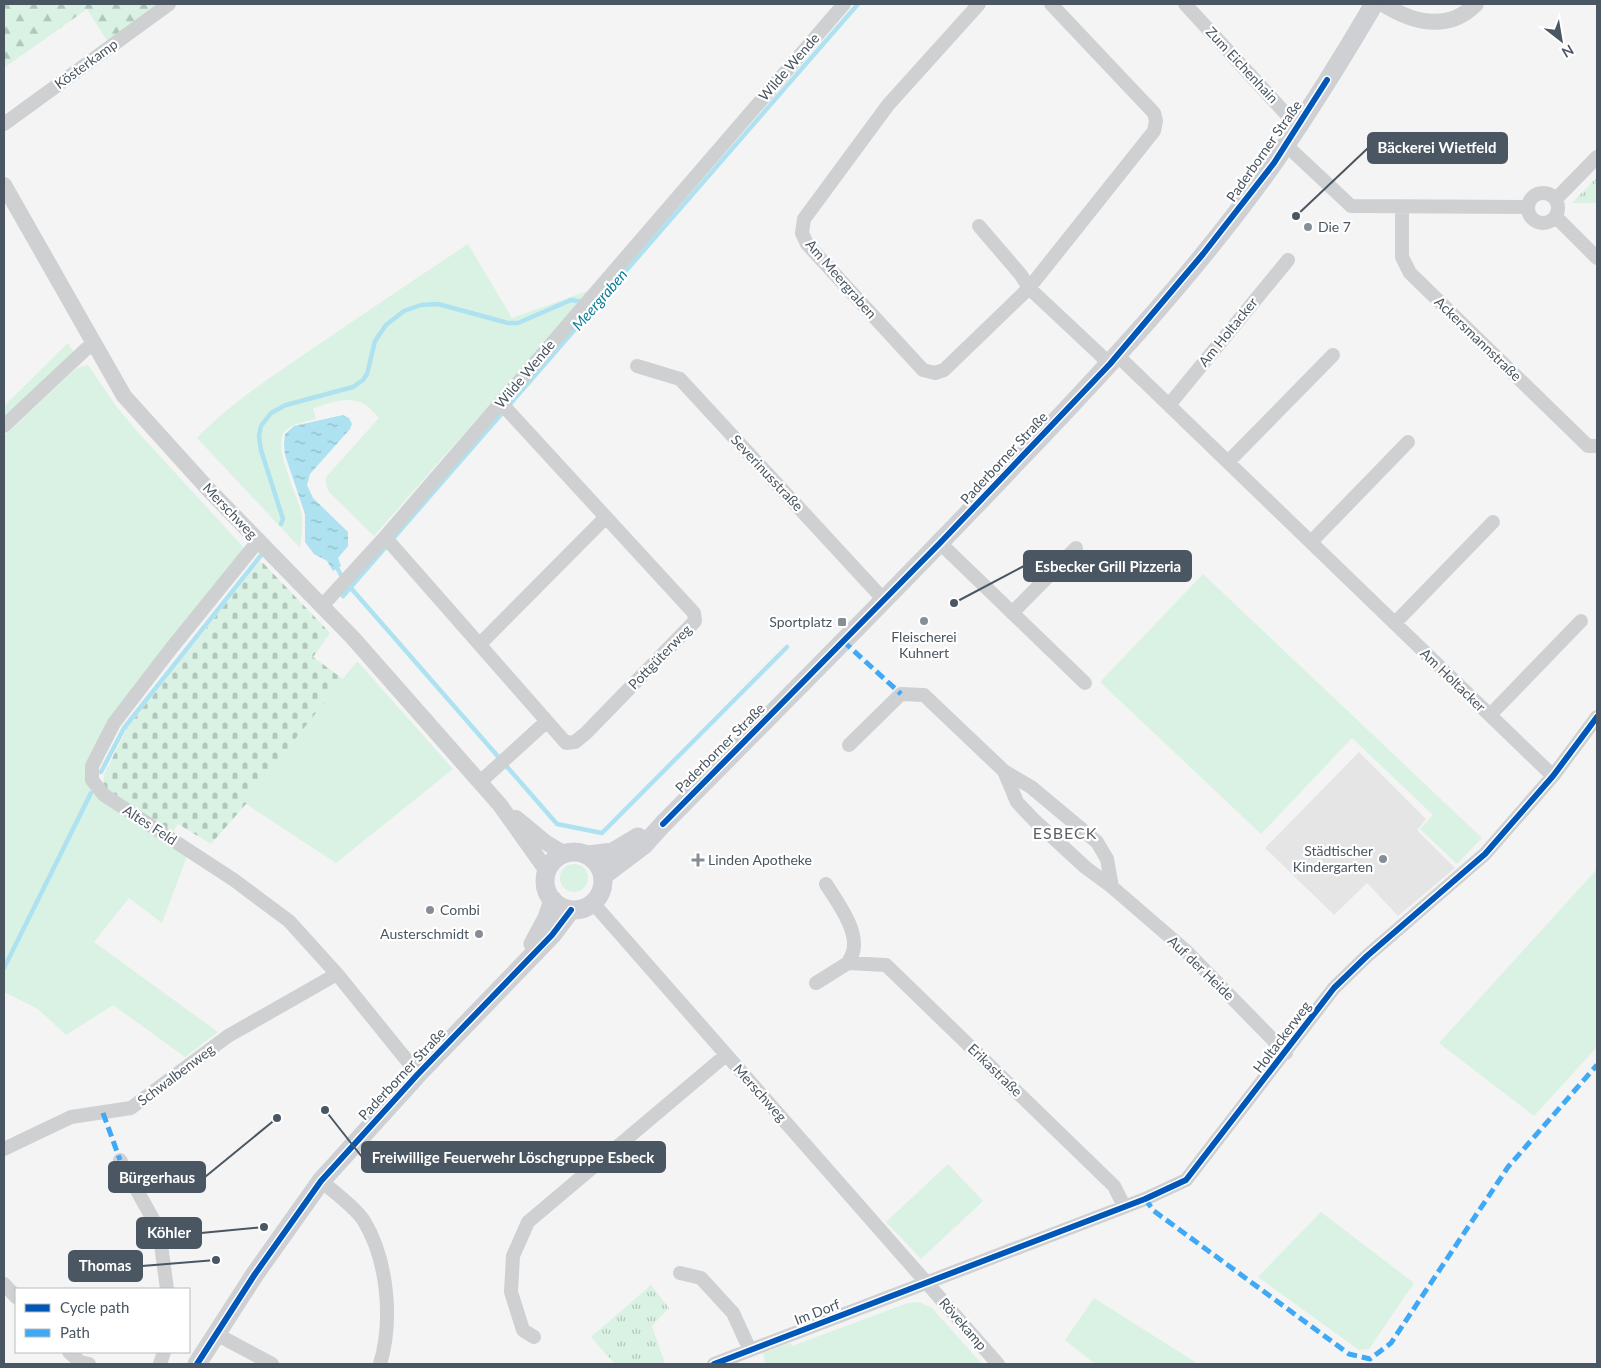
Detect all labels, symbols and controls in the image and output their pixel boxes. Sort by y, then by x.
north arrow [1536,15,1586,65]
street label: Zum Eichenhain [1203,23,1282,106]
street label: Wilde Wende [755,29,823,104]
street label: Kösterkamp [51,35,121,92]
text: N [1559,42,1577,62]
street label: Paderborner Straße [1222,97,1305,205]
callout: Bäckerei Wietfeld [1368,133,1507,163]
text: Bäckerei Wietfeld [1377,138,1497,156]
place label: Die 7 [1318,218,1351,235]
marker: Die 7 [1302,221,1314,233]
street label: Am Meergraben [802,236,880,322]
water label: Meergraben [568,265,631,333]
street label: Ackersmannstraße [1432,293,1525,384]
street label: Am Holtacker [1195,294,1261,370]
street label: Wilde Wende [491,336,558,411]
street label: Paderborner Straße [957,408,1051,507]
street label: Severinusstraße [728,431,807,514]
street label: Merschweg [199,479,261,542]
callout: Esbecker Grill Pizzeria [1024,551,1191,581]
text: Esbecker Grill Pizzeria [1035,557,1181,575]
place label: Sportplatz [769,613,832,630]
marker: Fleischerei Kuhnert [918,615,930,627]
marker: Sportplatz [836,616,848,628]
street label: Pottgüterweg [625,621,695,693]
place label: Fleischerei Kuhnert [891,628,957,661]
street label: Am Holtacker [1417,644,1490,715]
street label: Paderborner Straße [671,699,768,796]
street label: Altes Feld [120,801,180,848]
district label: ESBECK [1033,823,1097,842]
place label: Städtischer Kindergarten [1293,842,1373,875]
place label: Linden Apotheke [708,851,812,868]
marker: Städtischer Kindergarten [1377,853,1389,865]
marker: Linden Apotheke [692,854,704,866]
place label: Combi [440,901,480,918]
marker: Combi [424,904,436,916]
place label: Austerschmidt [380,925,469,942]
marker: Austerschmidt [473,928,485,940]
street label: Auf der Heide [1165,932,1238,1003]
street label: Holtackerweg [1249,998,1314,1076]
street label: Paderborner Straße [355,1024,449,1123]
street label: Schwalbenweg [134,1040,217,1109]
street label: Erikastraße [965,1040,1026,1100]
street label: Merschweg [730,1060,791,1125]
callout: Freiwillige Feuerwehr Löschgruppe Esbeck [362,1142,665,1172]
text: Freiwillige Feuerwehr Löschgruppe Esbeck [372,1148,655,1166]
callout: Bürgerhaus [109,1162,205,1192]
text: Bürgerhaus [119,1168,196,1186]
callout: Köhler [137,1218,201,1248]
text: Köhler [147,1223,191,1241]
callout: Thomas [69,1251,142,1281]
text: Thomas [79,1256,132,1274]
legend [15,1288,190,1353]
street label: Rövekamp [936,1294,991,1353]
street label: Im Dorf [792,1295,842,1328]
text: Cycle path [60,1298,129,1316]
text: Path [60,1323,90,1341]

